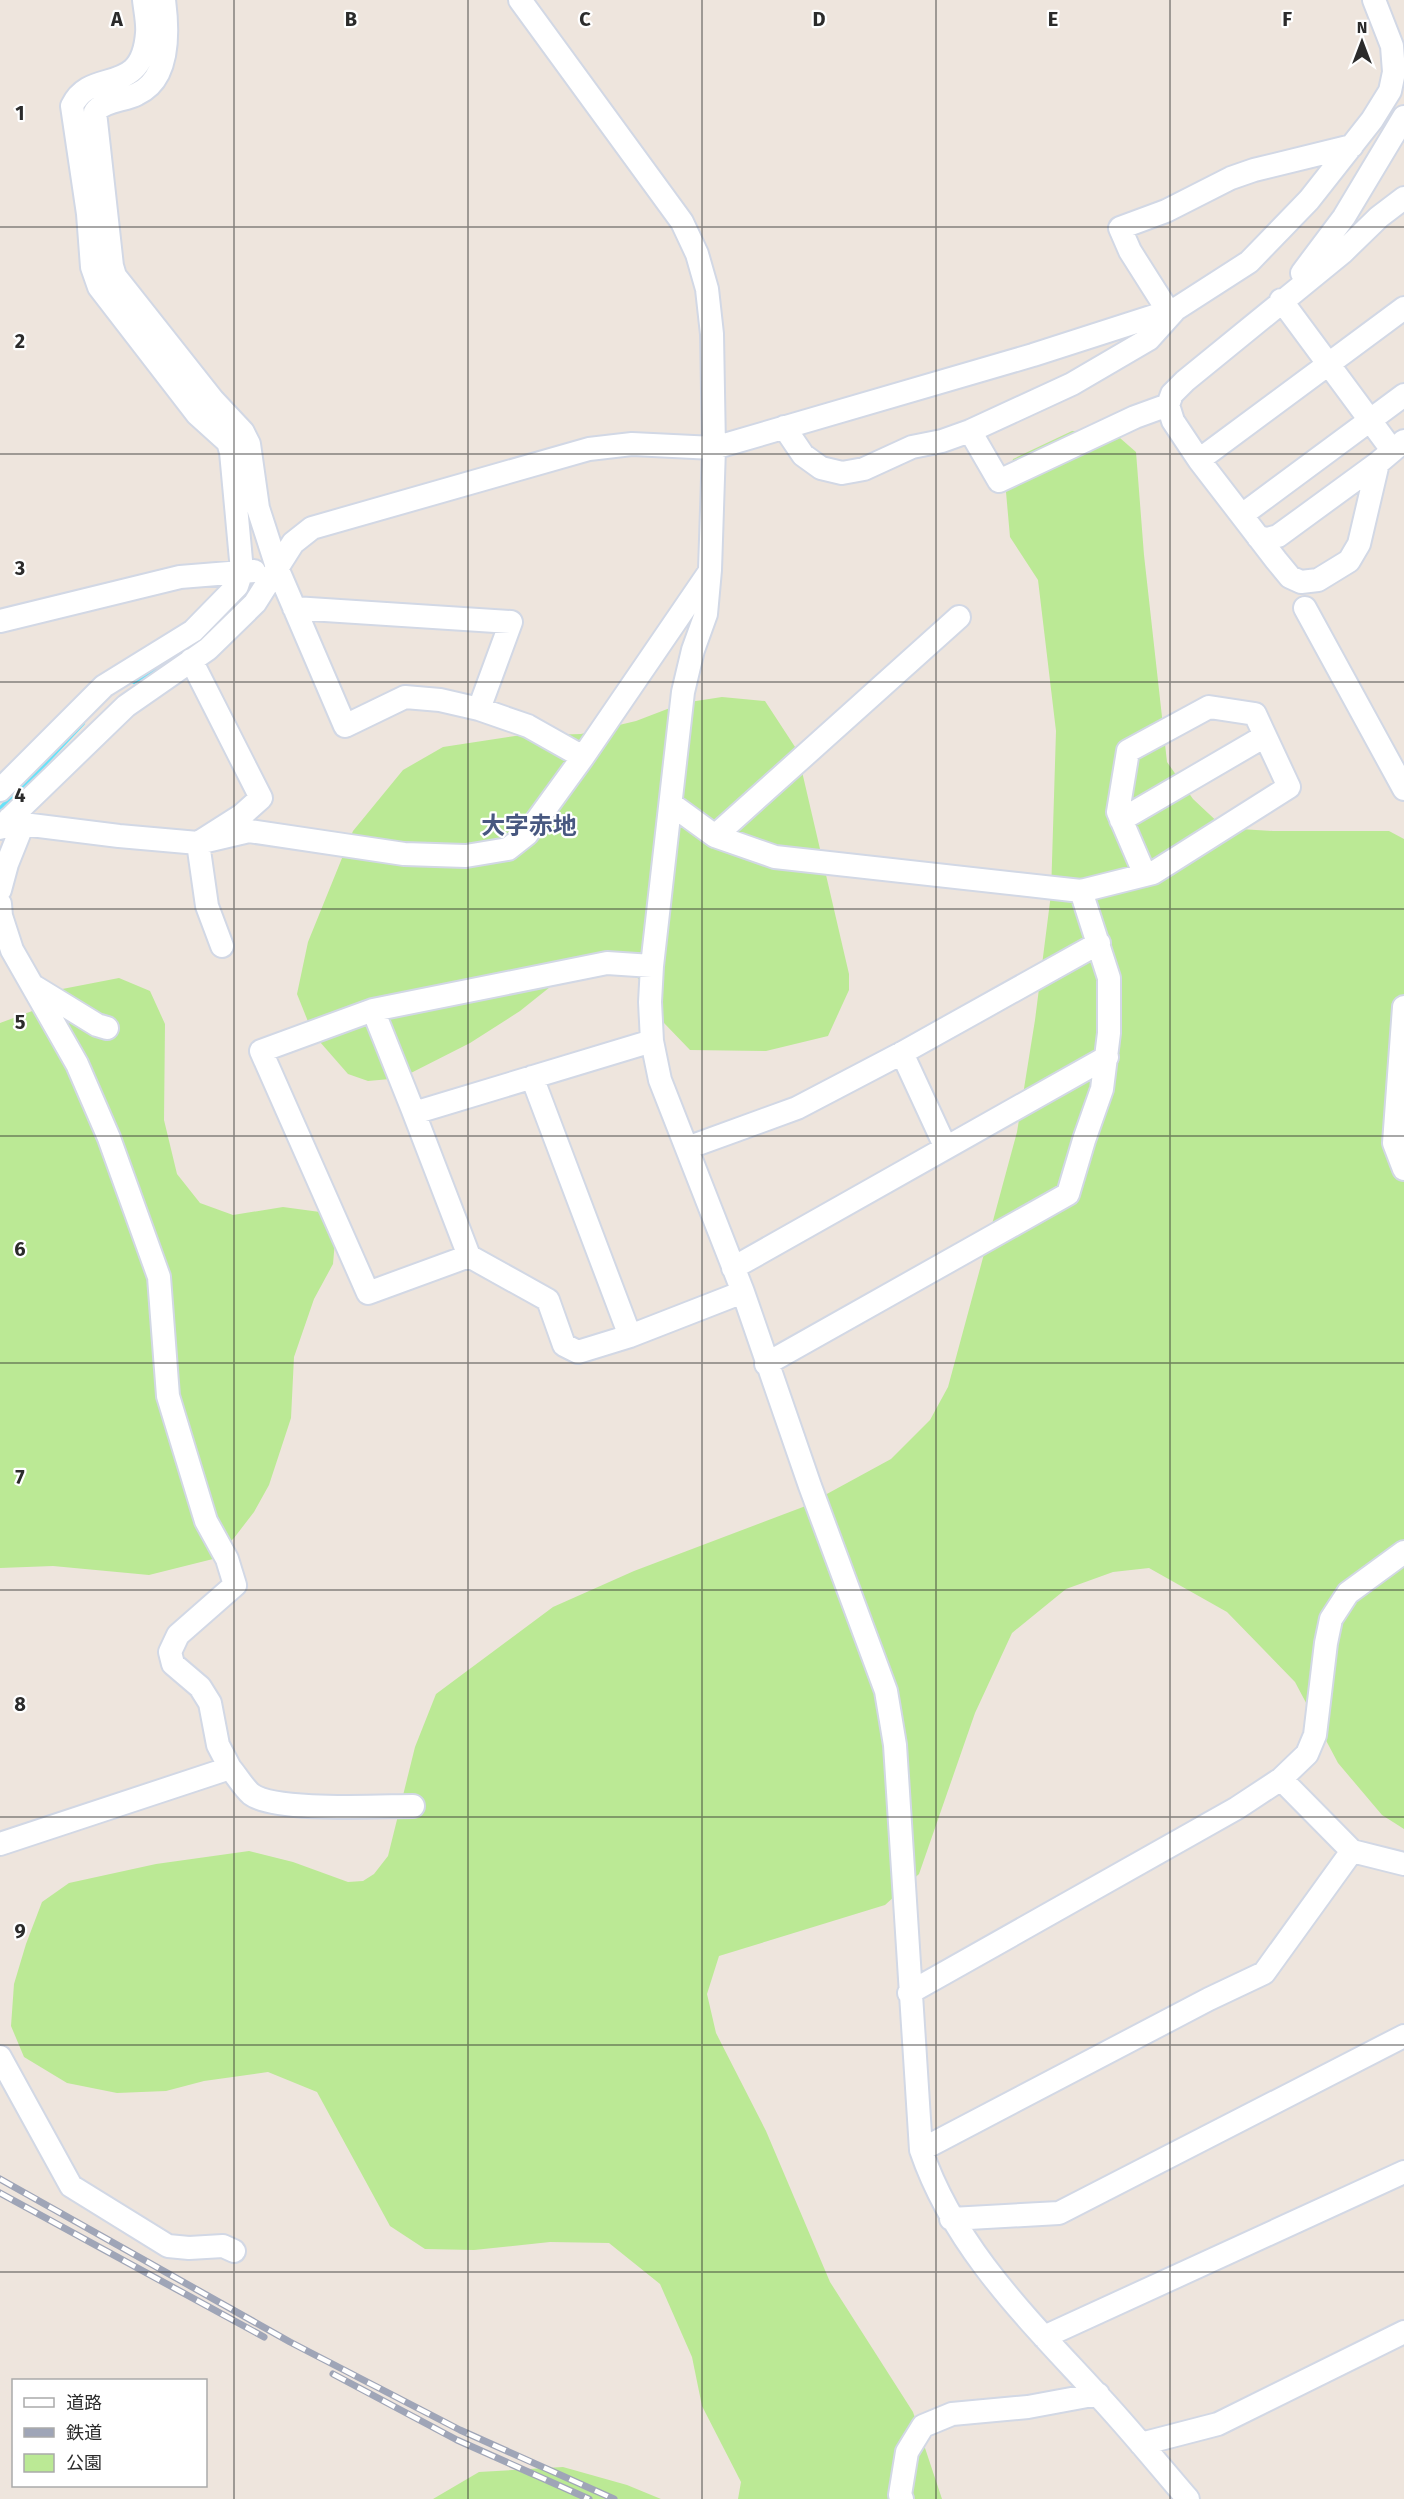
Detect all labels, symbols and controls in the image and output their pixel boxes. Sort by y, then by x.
text: A [110,7,124,31]
text: B [345,7,357,31]
text: C [579,7,591,31]
text: D [812,7,826,31]
text: E [1048,7,1058,31]
text: F [1282,7,1292,31]
north arrow [1332,12,1392,72]
text: N [1357,18,1367,37]
text: 1 [15,101,25,125]
text: 2 [15,329,25,353]
text: 3 [14,556,25,580]
text: 4 [14,783,26,807]
district label: 大字赤地 [481,812,577,840]
text: 5 [15,1010,26,1034]
text: 6 [14,1237,26,1261]
text: 7 [15,1465,25,1489]
text: 8 [14,1692,26,1716]
text: 9 [14,1919,26,1943]
legend [12,2379,207,2487]
text: 道路 [66,2392,102,2414]
text: 鉄道 [66,2422,102,2444]
text: 公園 [66,2452,102,2474]

